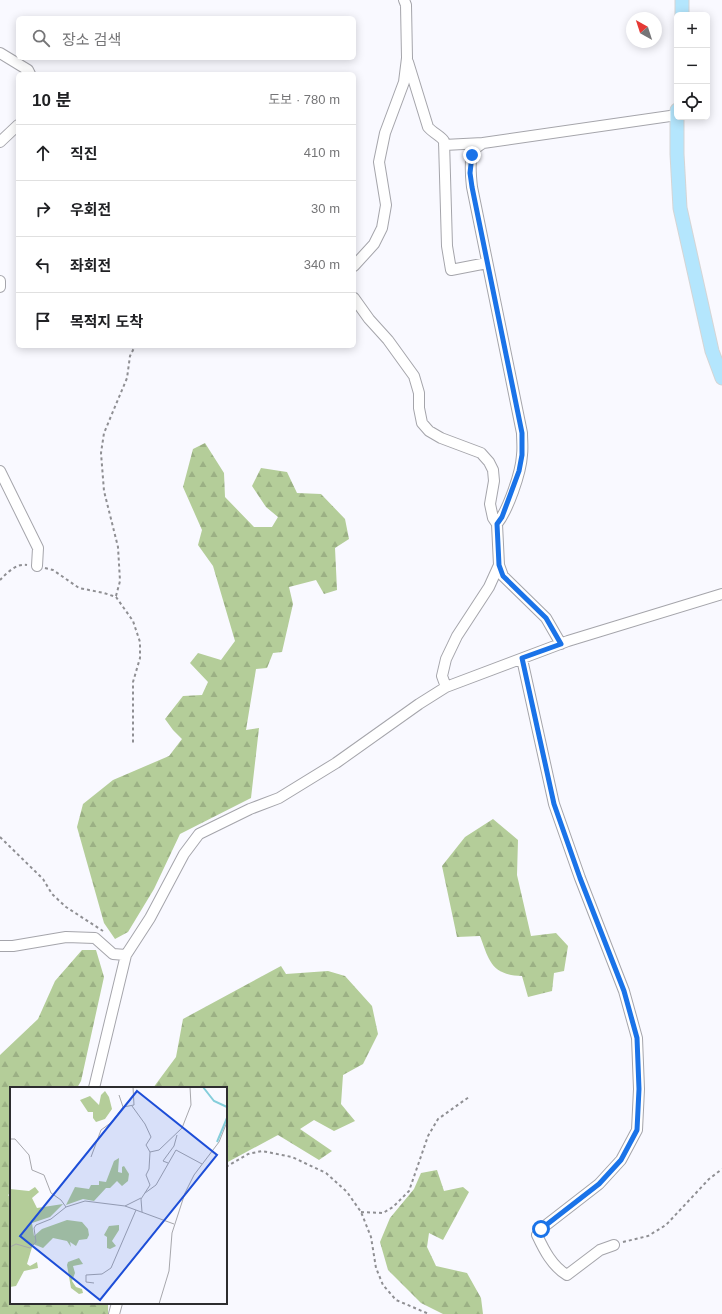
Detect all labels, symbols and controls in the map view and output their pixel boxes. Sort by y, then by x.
north arrow [626,12,662,48]
map controls [674,12,710,120]
button: + [674,12,710,48]
search box [16,16,356,60]
icon: search [30,27,52,49]
text: 장소 검색 [62,31,121,48]
button: − [674,48,710,84]
button: locate [674,84,710,120]
text: 10 분 [32,91,71,110]
text: 도보 · 780 m [268,92,340,107]
icon: ahead [32,142,54,164]
text: 직진 [70,145,98,162]
text: 410 m [304,145,340,160]
route end [463,146,481,164]
icon: right [32,198,54,220]
text: 우회전 [70,201,111,218]
text: 30 m [311,201,340,216]
icon: left [32,254,54,276]
text: 좌회전 [70,257,111,274]
text: 340 m [304,257,340,272]
icon: arrive [32,310,54,332]
text: 목적지 도착 [70,313,143,330]
inset map [10,1087,227,1304]
route start [532,1220,550,1238]

